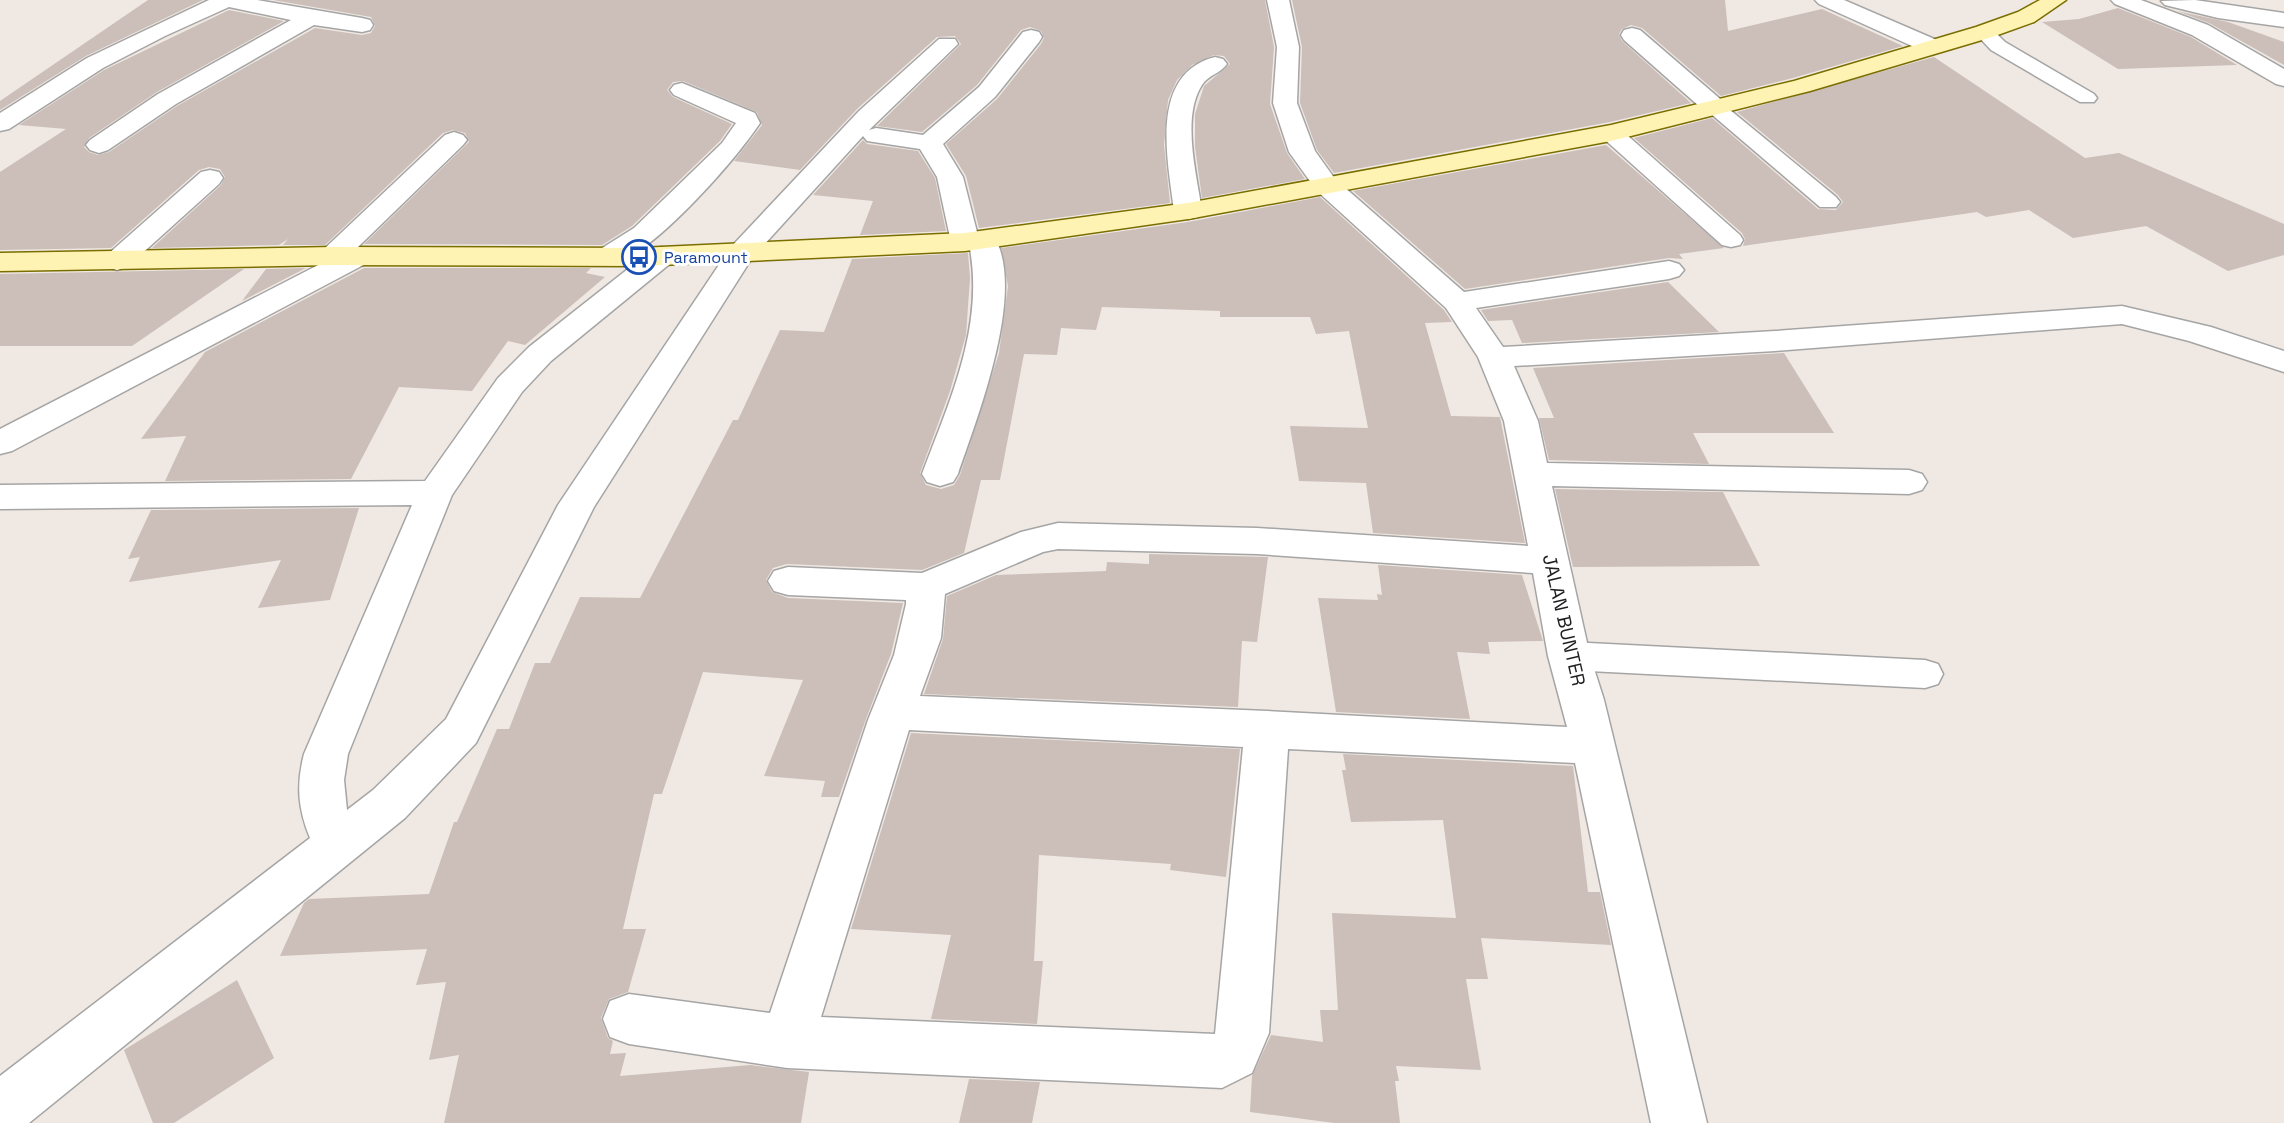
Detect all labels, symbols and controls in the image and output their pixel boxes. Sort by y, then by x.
bus stop icon: Paramount [620,238,658,276]
place label: Paramount [664,247,748,268]
street label: JALAN BUNTER [1537,552,1591,688]

